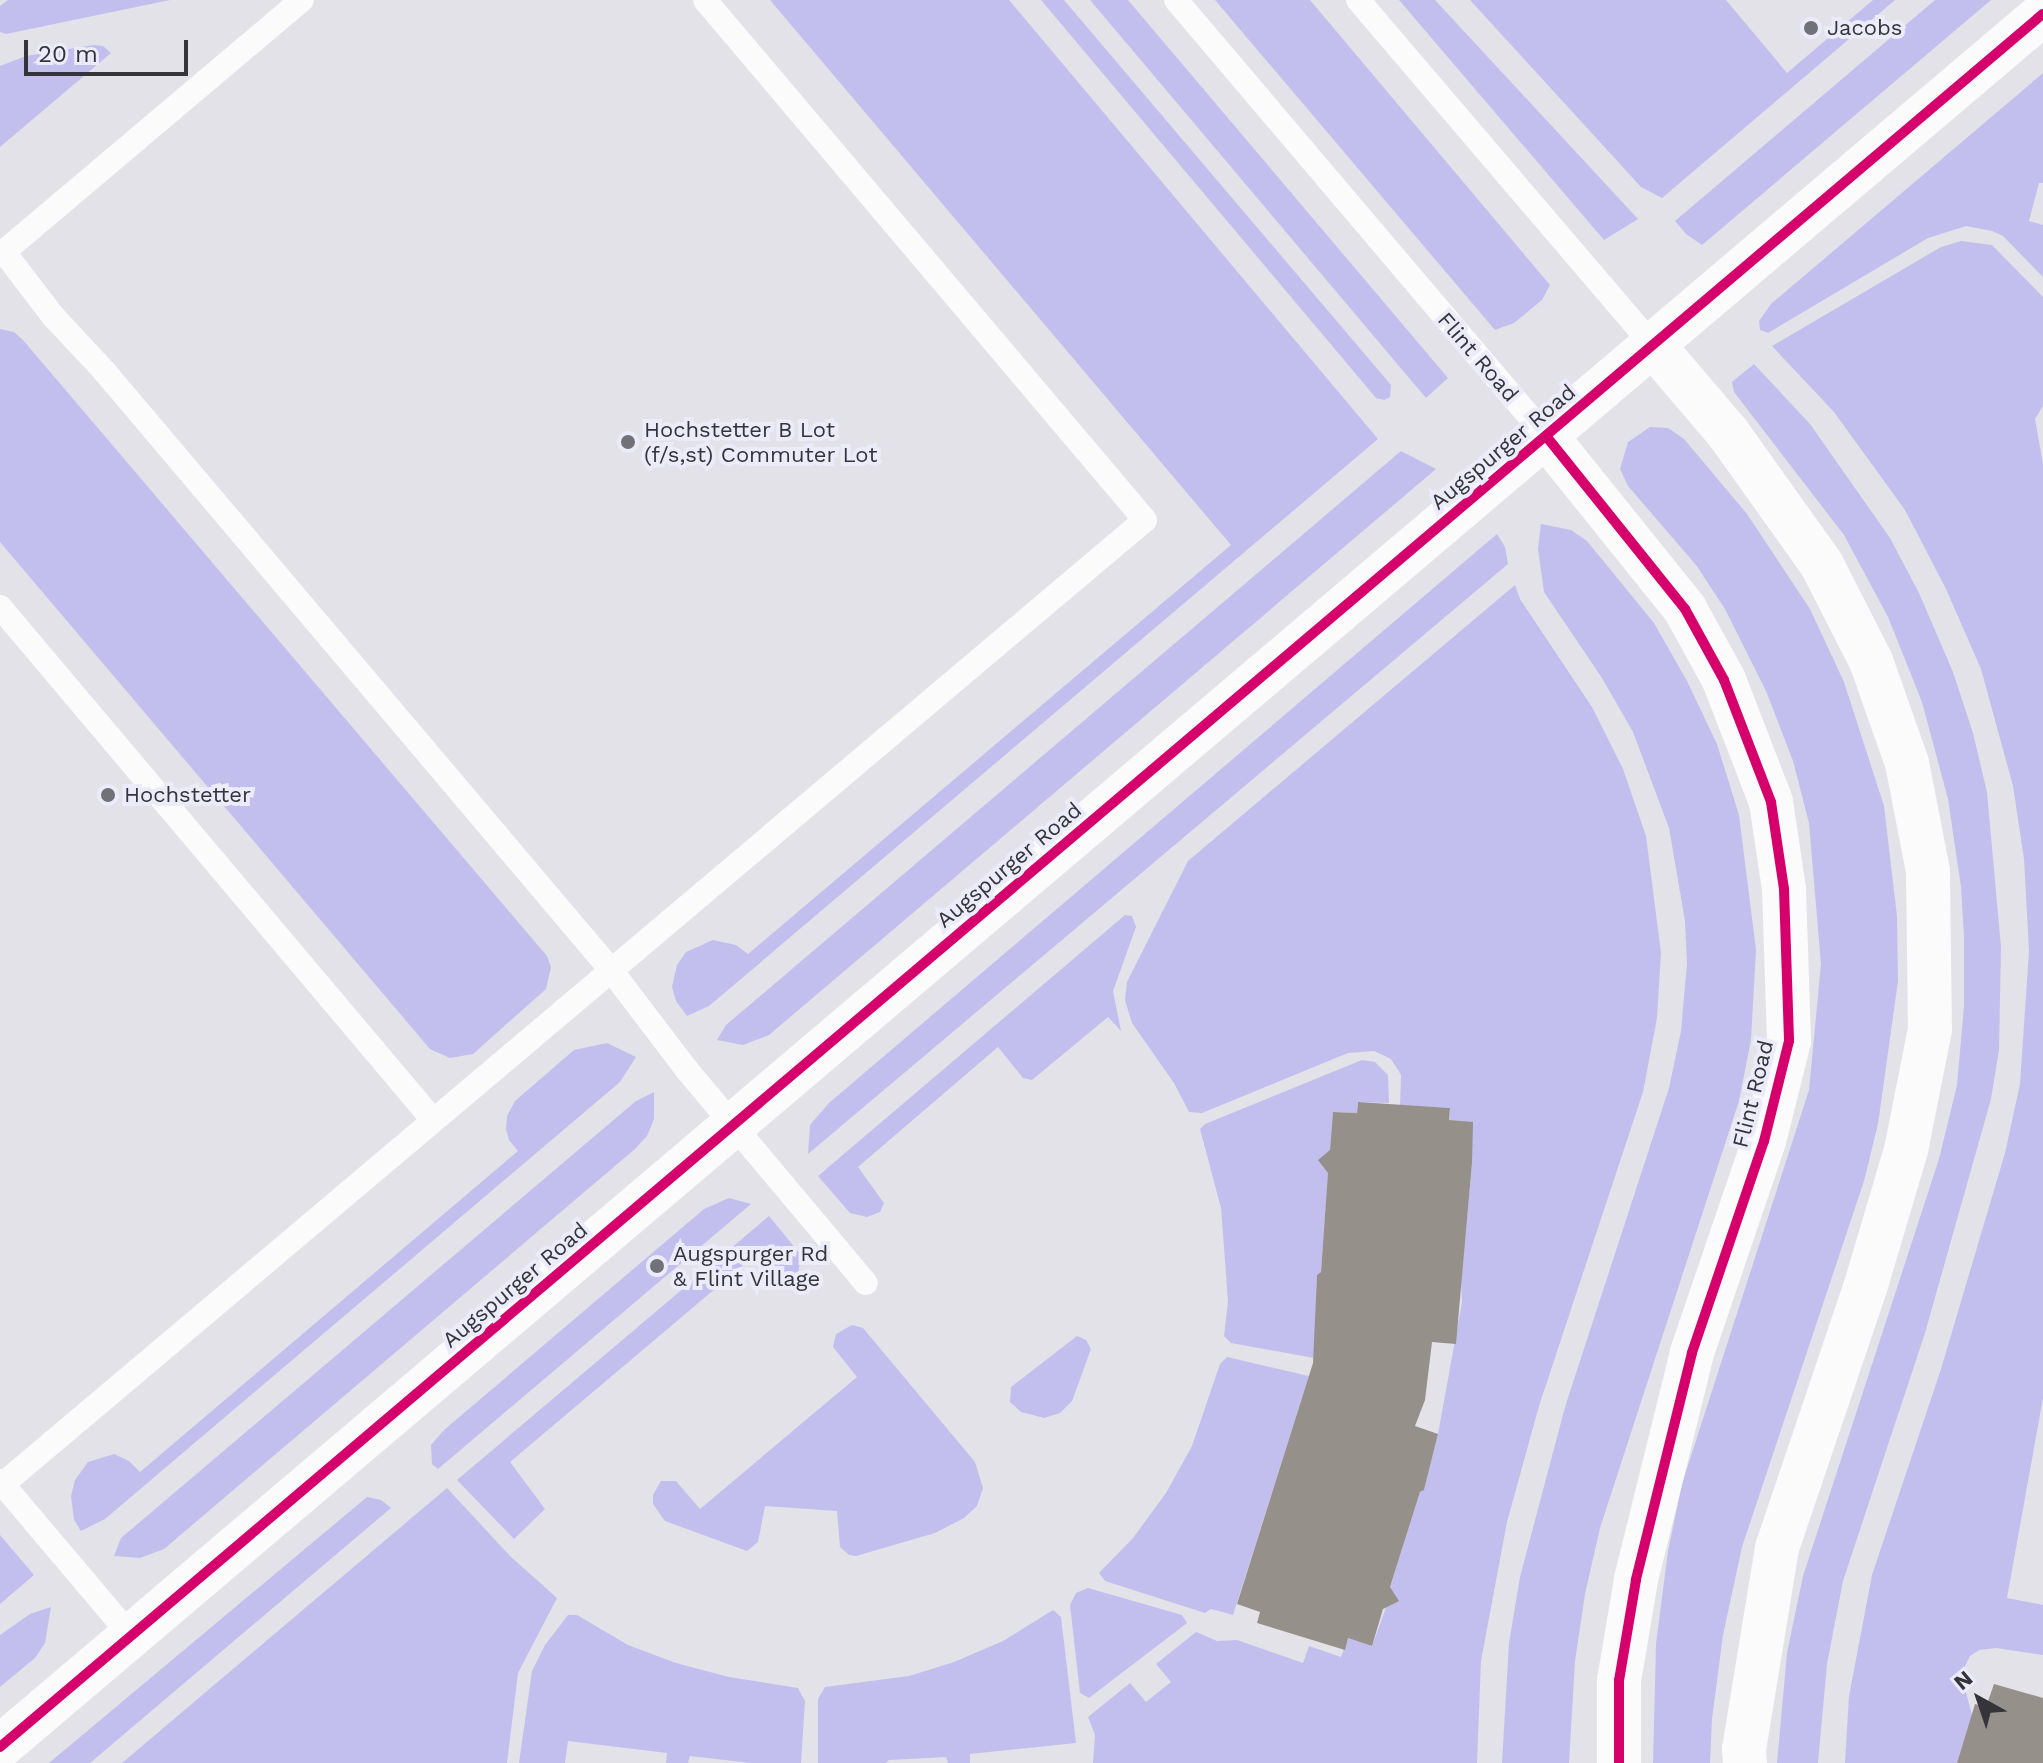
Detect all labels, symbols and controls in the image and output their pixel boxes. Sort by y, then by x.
place label: Jacobs [1827,15,1902,41]
marker: Jacobs [1802,19,1820,37]
scale bar [28,24,192,74]
text: 20 m [38,40,98,68]
street label: Flint Road [1432,307,1524,407]
street label: Augspurger Road [1425,379,1581,515]
place label: Hochstetter B Lot (f/s,st) Commuter Lot [644,416,878,468]
marker: Hochstetter B Lot (f/s,st) Commuter Lot [619,433,637,451]
place label: Hochstetter [124,782,251,808]
marker: Hochstetter [99,786,117,804]
street label: Augspurger Road [931,797,1087,933]
street label: Flint Road [1727,1037,1779,1151]
street label: Augspurger Road [437,1217,593,1353]
place label: Augspurger Rd & Flint Village [673,1240,829,1292]
marker: Augspurger Rd & Flint Village [648,1257,666,1275]
north arrow [1939,1659,2019,1739]
text: N [1949,1665,1978,1695]

